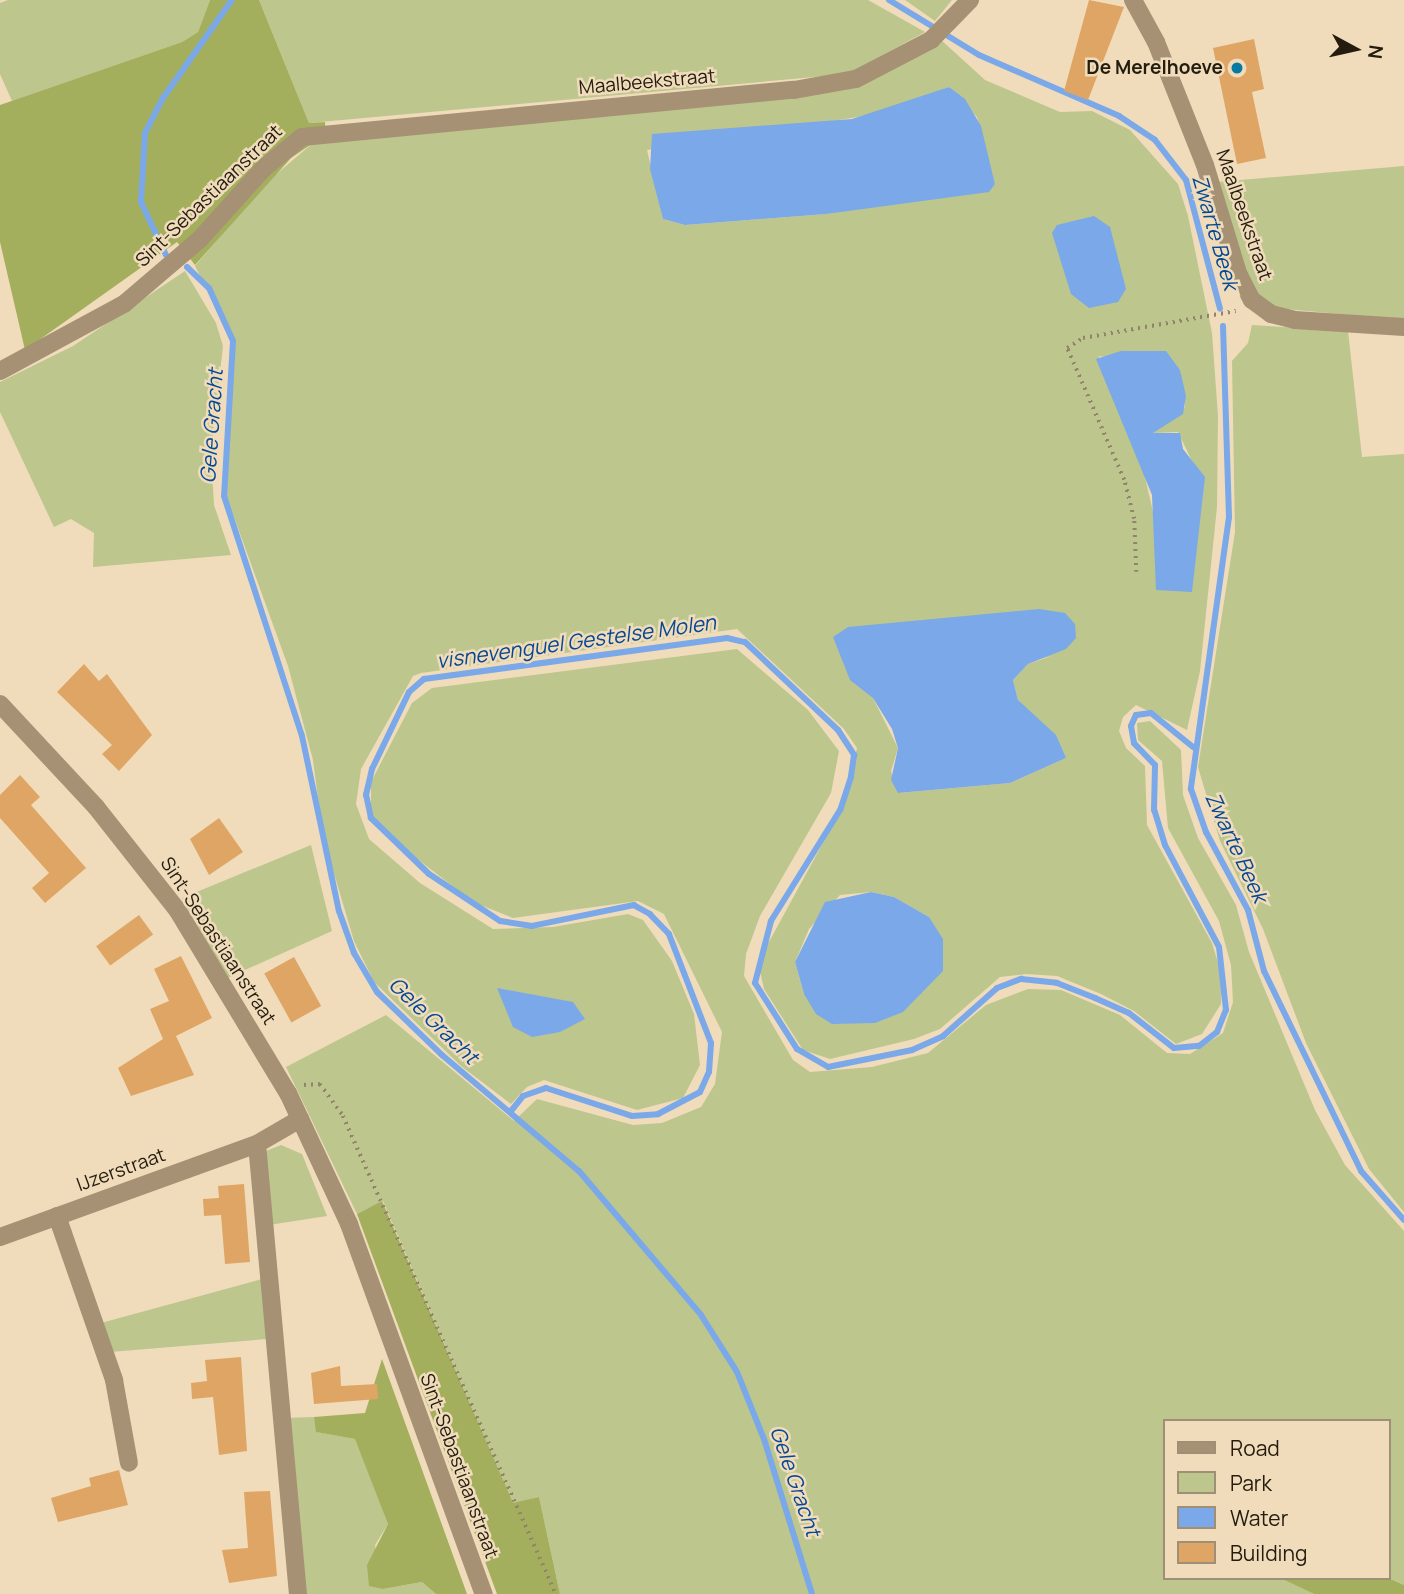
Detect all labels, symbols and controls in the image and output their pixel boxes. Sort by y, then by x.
north arrow [1320,14,1390,84]
text: N [1362,43,1390,60]
place label: De Merelhoeve [1086,57,1223,79]
marker: De Merelhoeve [1229,60,1245,76]
street label: Maalbeekstraat [578,65,716,99]
street label: Sint-Sebastiaanstraat [131,120,287,272]
street label: Maalbeekstraat [1211,147,1277,283]
water label: Zwarte Beek [1188,171,1244,293]
water label: Gele Gracht [194,368,228,484]
water label: visnevenguel Gestelse Molen [435,609,717,673]
water label: Zwarte Beek [1201,788,1273,906]
street label: Sint-Sebastiaanstraat [155,853,281,1029]
water label: Gele Gracht [384,971,484,1069]
street label: IJzerstraat [73,1143,169,1197]
street label: Sint-Sebastiaanstraat [415,1371,503,1561]
legend [1162,1419,1390,1580]
water label: Gele Gracht [765,1423,827,1539]
text: Road [1230,1434,1280,1462]
text: Park [1230,1469,1272,1497]
text: Water [1230,1504,1288,1532]
text: Building [1230,1539,1307,1567]

